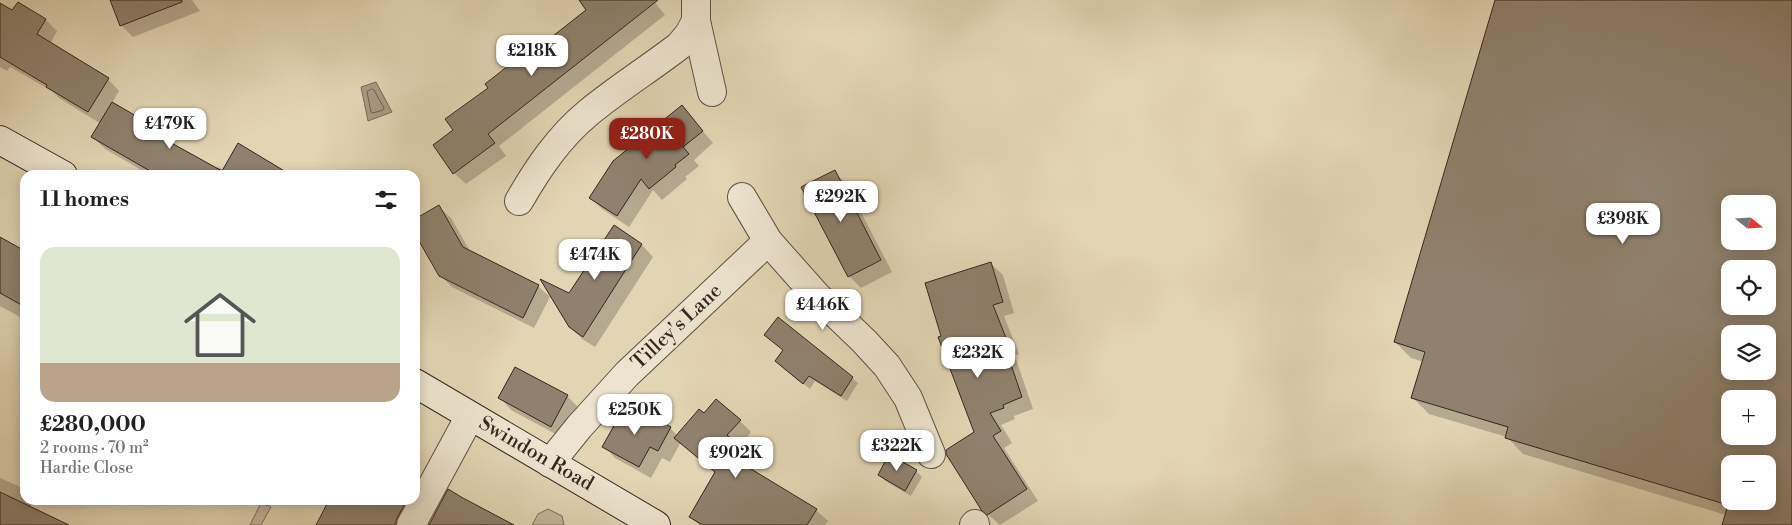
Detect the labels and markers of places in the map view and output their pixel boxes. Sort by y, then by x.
pin: £218K [497,34,567,77]
pin: £479K [135,108,205,150]
pin: £280K [612,118,682,160]
pin: £292K [806,180,876,223]
pin: £398K [1588,202,1658,245]
pin: £474K [560,238,630,281]
pin: £446K [788,288,858,331]
pin: £232K [943,336,1013,379]
pin: £250K [600,394,670,436]
pin: £322K [862,430,932,472]
pin: £902K [701,436,771,479]

